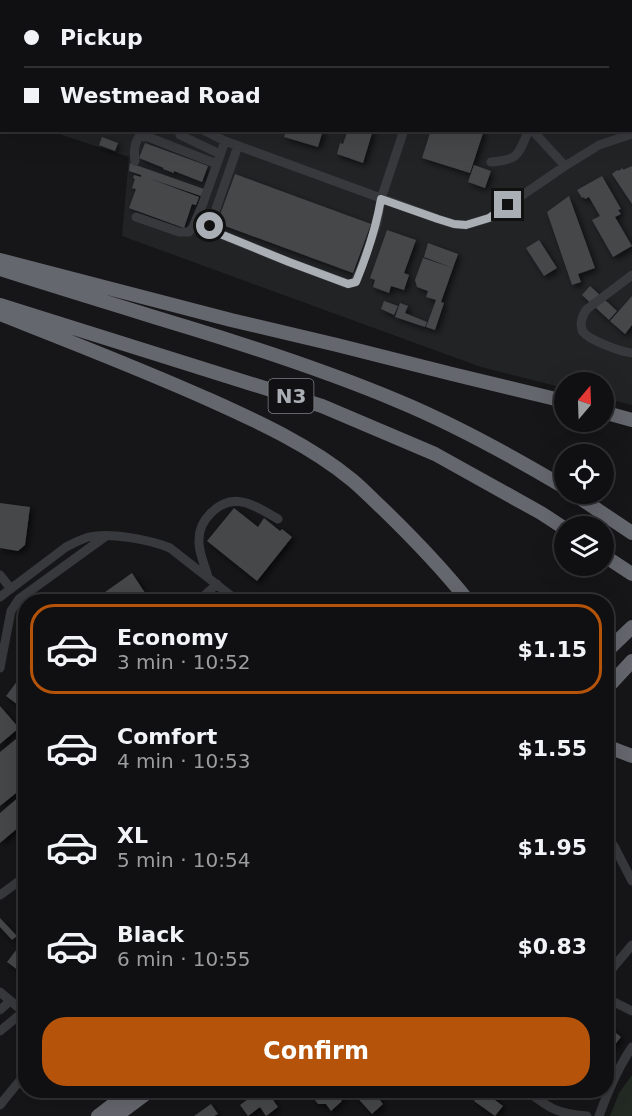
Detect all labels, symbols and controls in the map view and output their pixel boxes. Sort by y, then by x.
text: Pickup [60,25,143,50]
text: Westmead Road [60,83,261,108]
route end [494,191,521,218]
route start [196,212,223,239]
north arrow [554,372,614,432]
map controls [554,372,614,576]
road number: N3 [268,379,314,413]
button: locate [554,444,614,504]
button: layers [554,516,614,576]
icon: car [45,622,99,676]
text: Economy [117,625,228,650]
text: $1.15 [517,637,587,662]
text: 3 min · 10:52 [117,650,251,674]
icon: car [45,721,99,775]
text: Comfort [117,724,217,749]
text: $1.55 [517,736,587,761]
text: 4 min · 10:53 [117,749,251,773]
icon: car [45,820,99,874]
text: XL [117,823,148,848]
text: $1.95 [517,835,587,860]
text: 5 min · 10:54 [117,848,251,872]
icon: car [45,919,99,973]
text: Black [117,922,184,947]
text: $0.83 [517,934,587,959]
text: 6 min · 10:55 [117,947,251,971]
button: Confirm [42,1017,590,1086]

